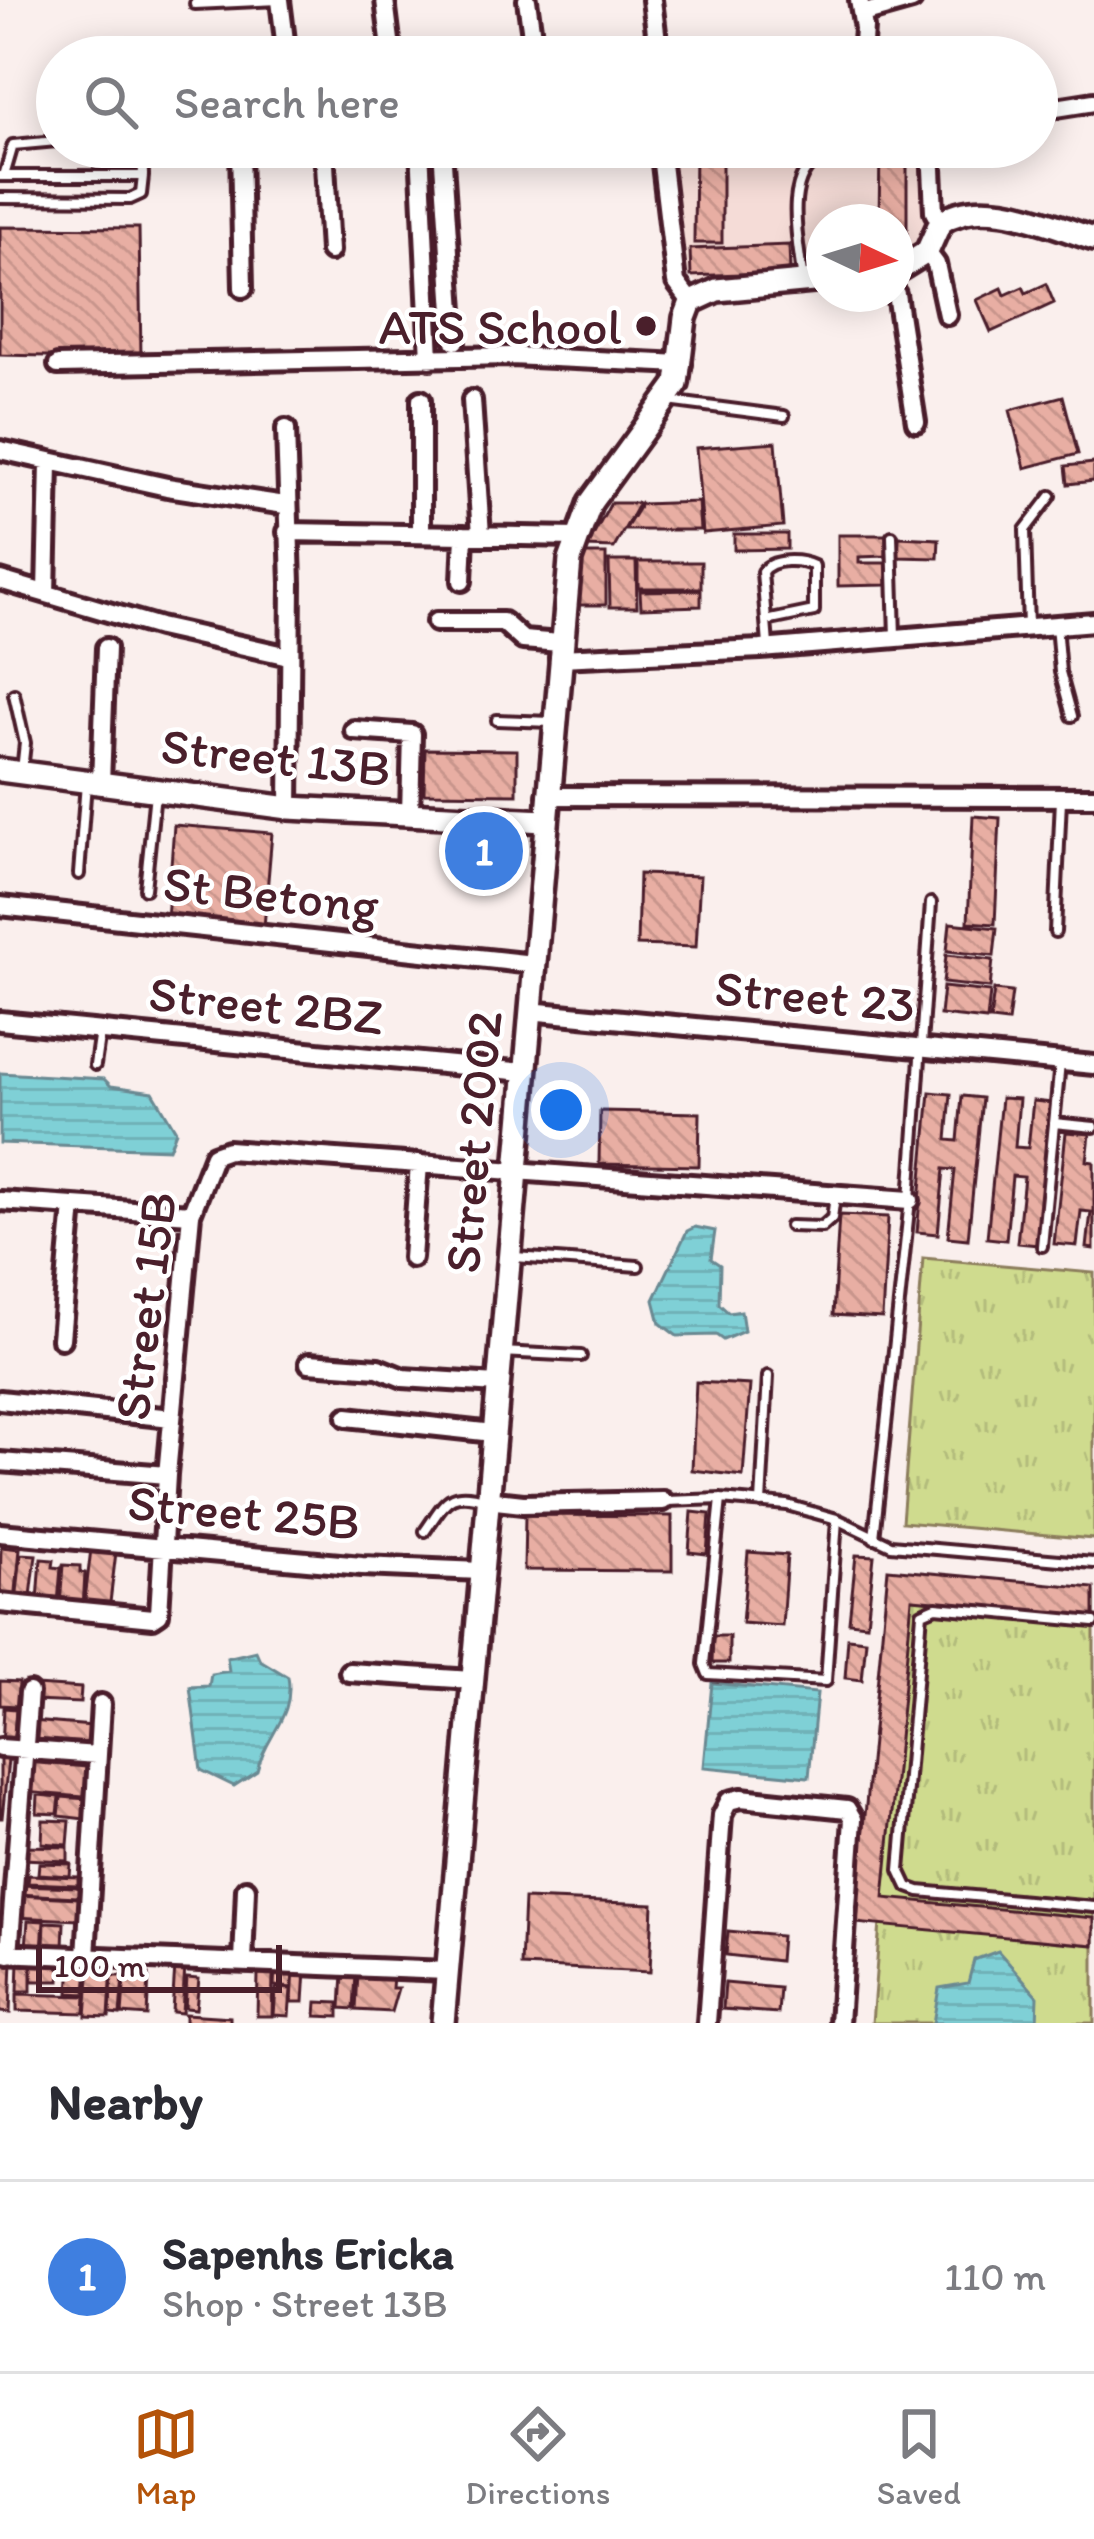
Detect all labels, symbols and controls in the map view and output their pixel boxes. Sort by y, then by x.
search box [36,36,1058,168]
icon: search [78,69,144,135]
text: Search here [174,75,400,129]
north arrow [806,204,914,312]
place label: ATS School [379,296,622,357]
marker: ATS School [633,313,659,339]
street label: Street 13B [158,715,394,799]
pin: 1 [445,806,523,896]
street label: St Betong [160,852,382,936]
street label: Street 23 [712,957,918,1035]
street label: Street 2BZ [146,962,386,1048]
street label: Street 2002 [431,1008,515,1276]
your location [531,1080,591,1140]
street label: Street 15B [101,1188,189,1424]
street label: Street 25B [125,1471,363,1553]
scale bar [36,1939,282,1992]
text: 100 m [54,1946,145,1985]
text: Nearby [48,2071,203,2132]
text: Sapenhs Ericka [162,2226,454,2280]
text: 1 [78,2253,96,2300]
text: 110 m [944,2253,1046,2300]
text: Shop · Street 13B [162,2280,447,2327]
tab: Map [133,2401,199,2512]
tab: Directions [465,2401,610,2512]
tab: Saved [877,2401,961,2512]

